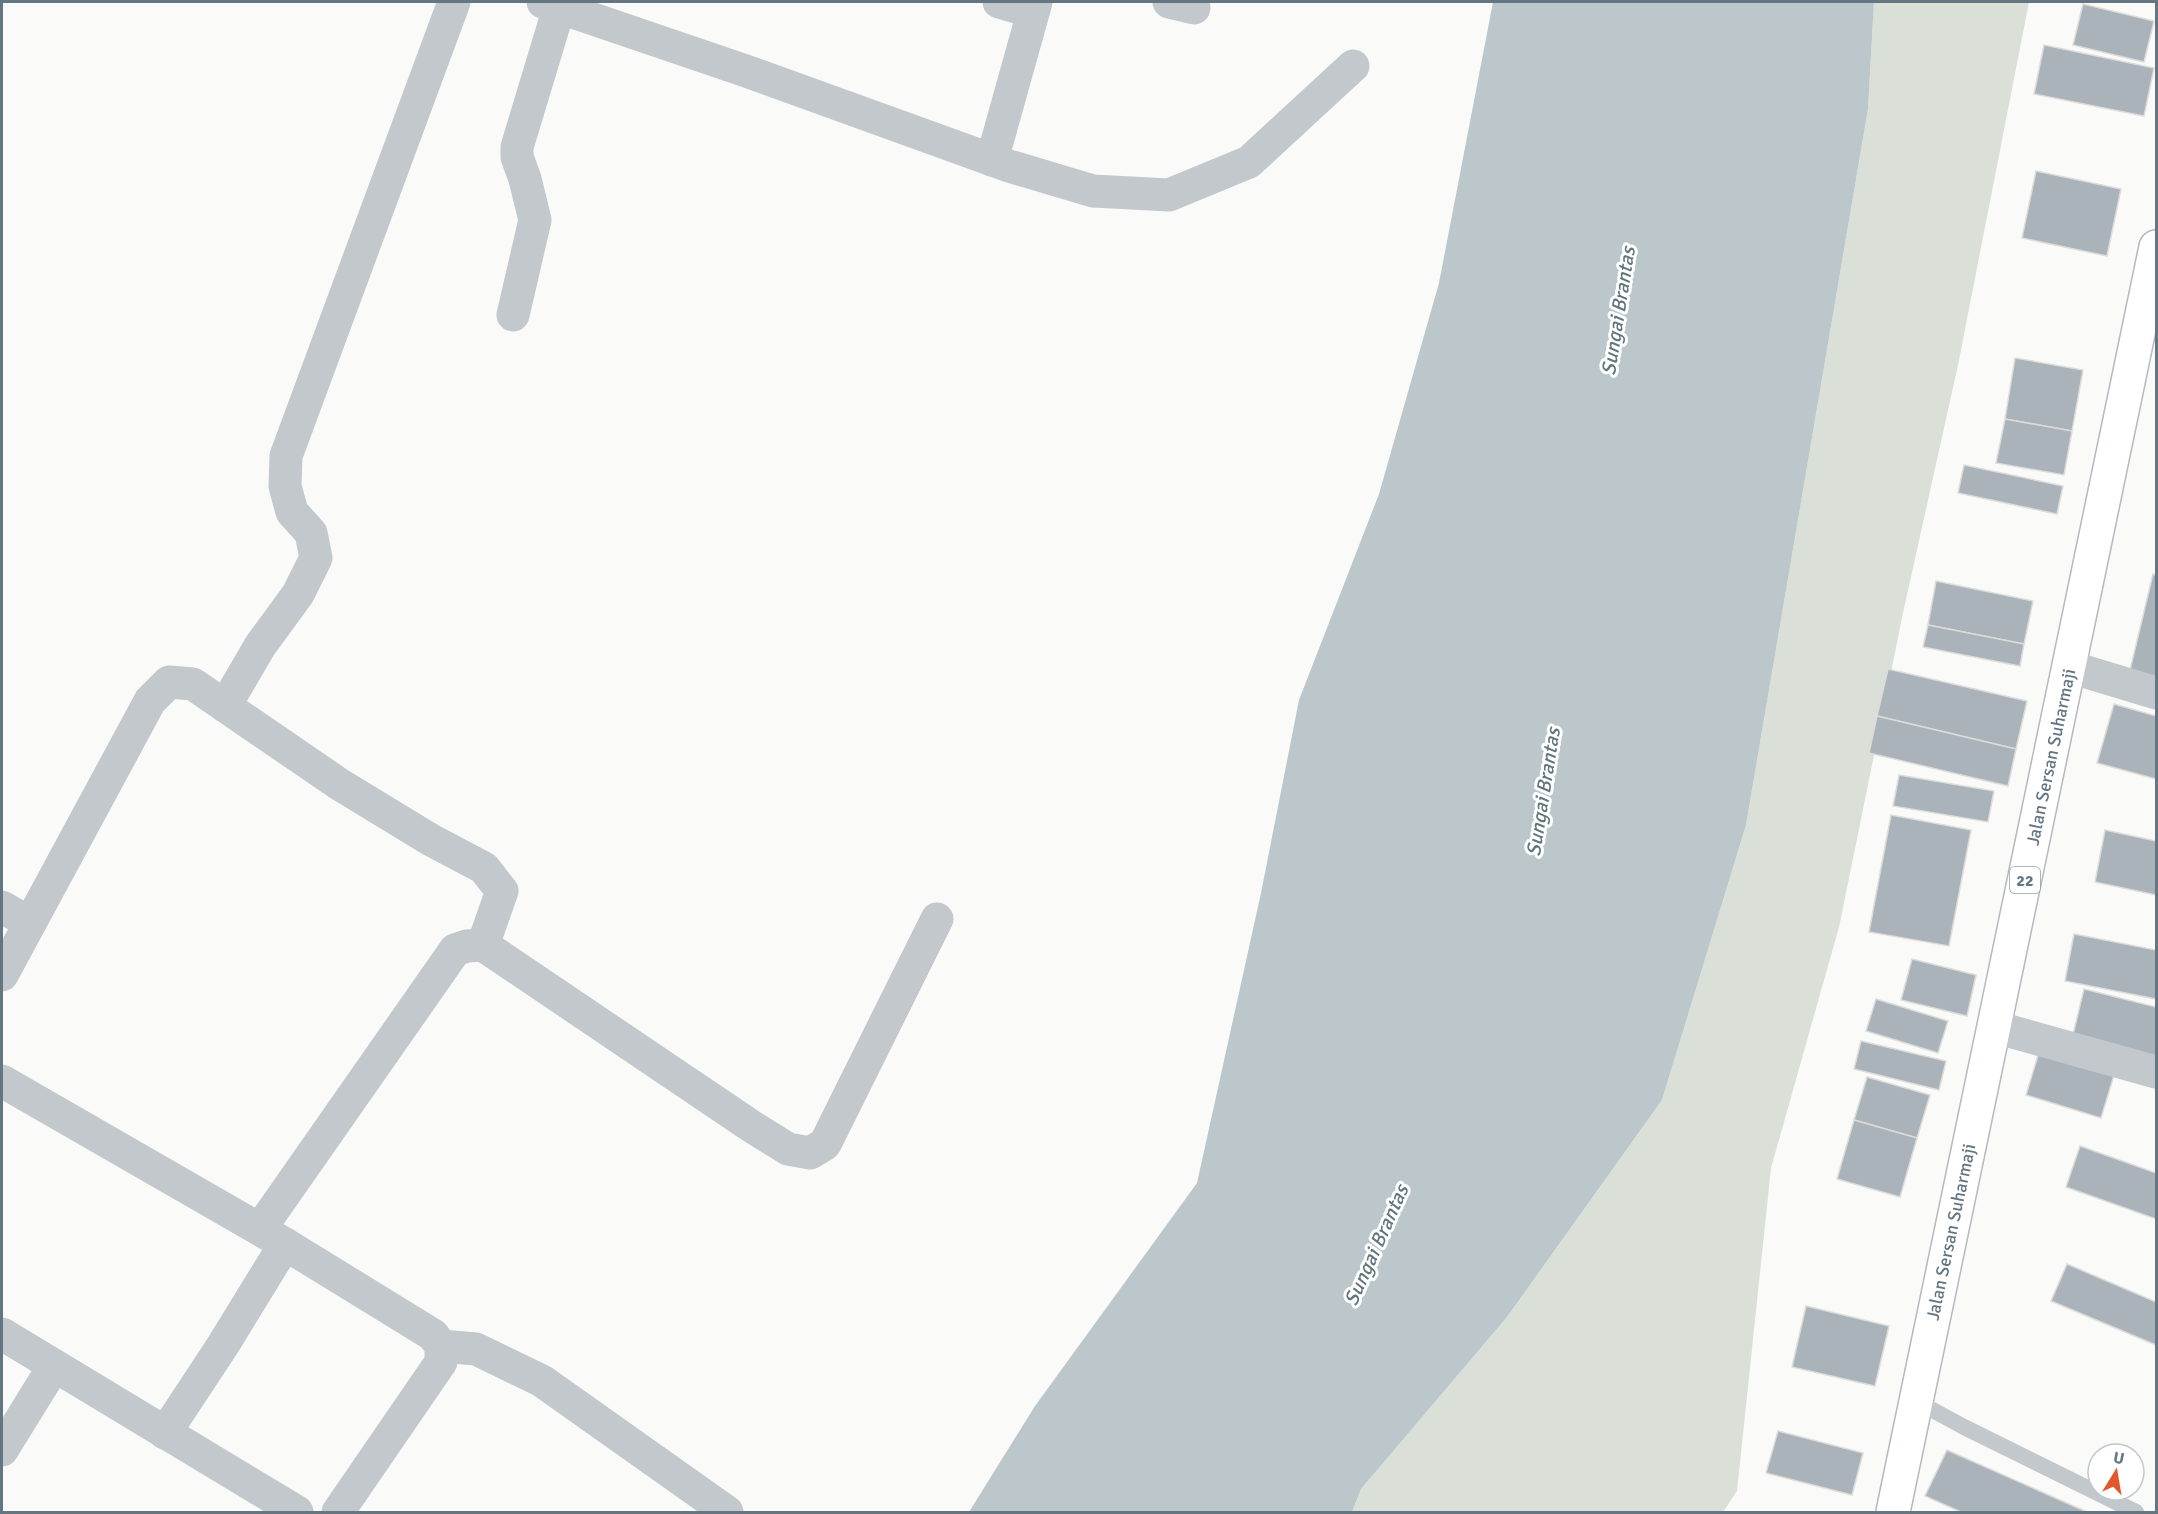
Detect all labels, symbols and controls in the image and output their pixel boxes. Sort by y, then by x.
water label: Sungai Brantas [1596,243,1641,377]
street label: Jalan Sersan Suharmaji [2022,667,2080,847]
water label: Sungai Brantas [1521,724,1566,858]
road number: 22 [2010,867,2040,893]
street label: Jalan Sersan Suharmaji [1922,1142,1980,1322]
water label: Sungai Brantas [1339,1179,1415,1309]
north arrow [2086,1442,2146,1502]
text: U [2111,1447,2126,1469]

